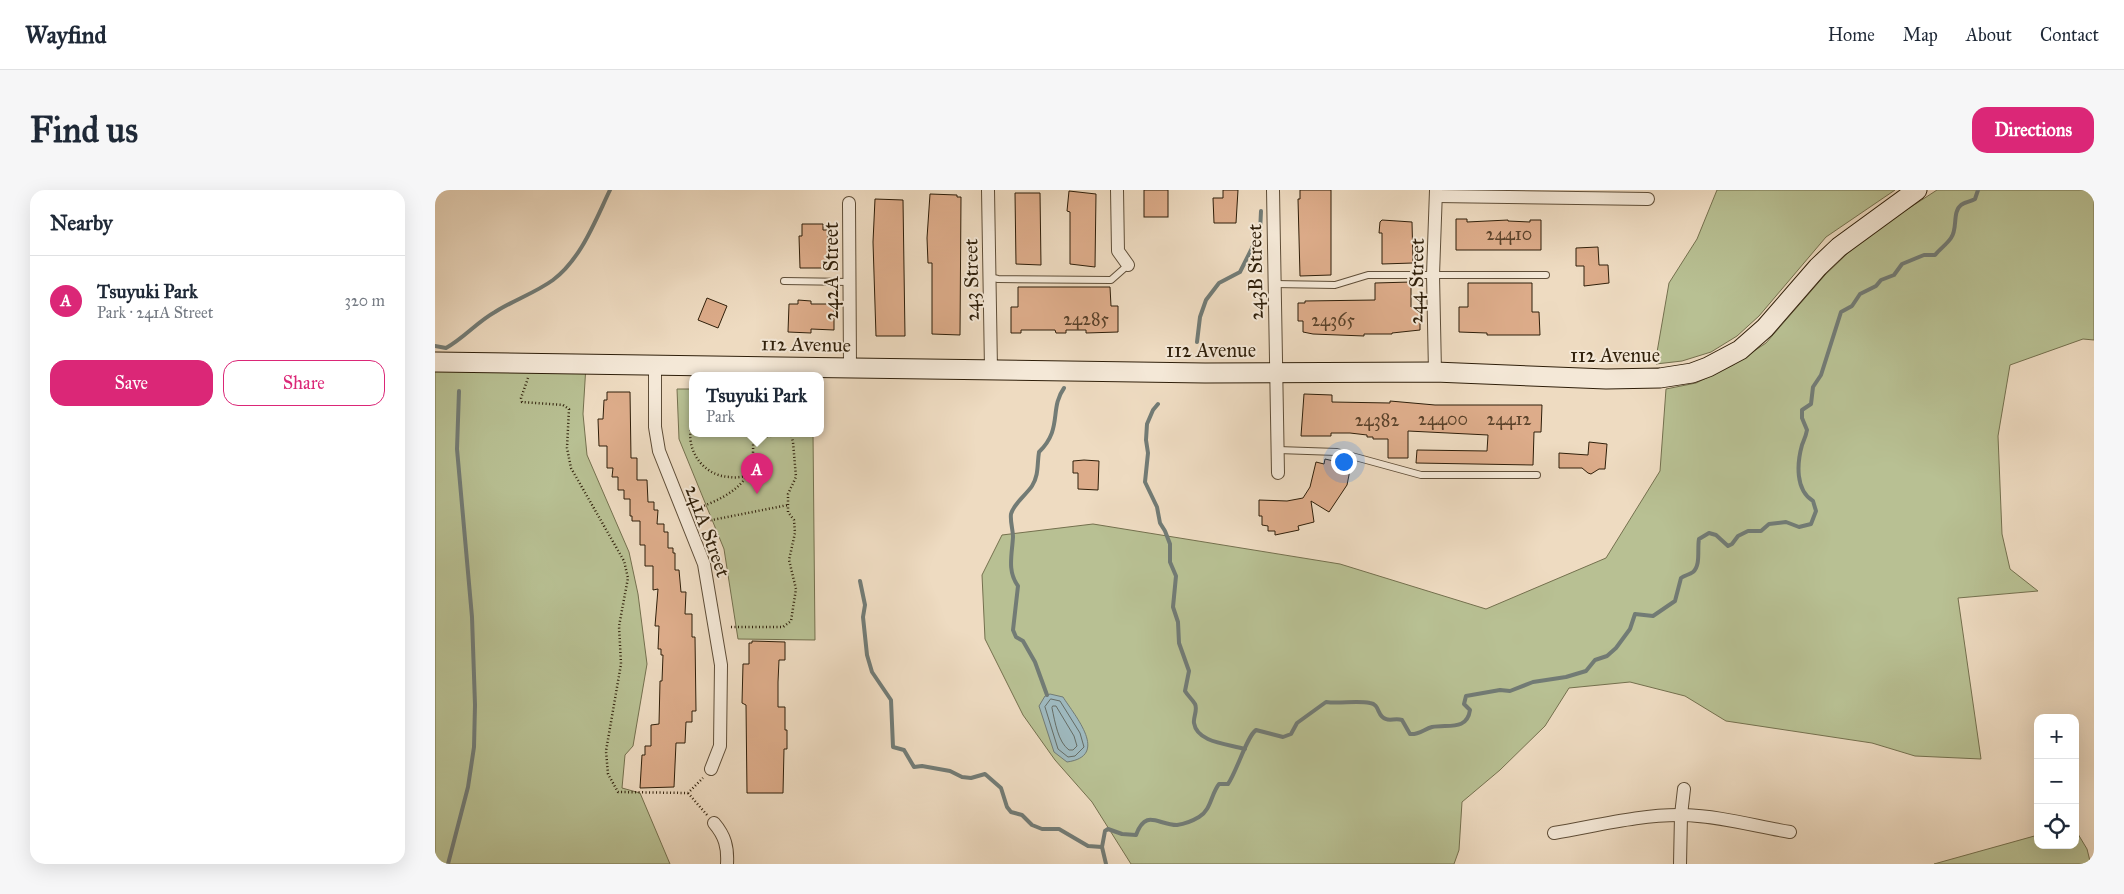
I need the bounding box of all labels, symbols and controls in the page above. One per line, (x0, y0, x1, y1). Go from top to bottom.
text: Wayfind (25, 20, 107, 50)
text: Home (1828, 24, 1875, 46)
text: Map (1903, 24, 1938, 46)
text: About (1966, 24, 2012, 46)
text: Contact (2040, 24, 2099, 46)
button: Directions (1972, 107, 2094, 153)
text: Find us (30, 109, 138, 152)
text: Nearby (50, 210, 113, 236)
street label: 242A Street (819, 222, 843, 320)
house number: 24410 (1486, 223, 1532, 245)
street label: 243B Street (1242, 224, 1268, 320)
street label: 243 Street (958, 238, 984, 322)
street label: 244 Street (1403, 238, 1429, 324)
text: Tsuyuki Park (97, 280, 198, 303)
text: A (61, 291, 71, 310)
text: 320 m (345, 291, 385, 310)
text: Park · 241A Street (97, 303, 213, 322)
house number: 24285 (1063, 308, 1109, 330)
house number: 24365 (1311, 309, 1355, 331)
street label: 112 Avenue (761, 331, 851, 357)
street label: 112 Avenue (1166, 338, 1256, 362)
street label: 112 Avenue (1570, 343, 1660, 367)
button: Save (50, 360, 213, 406)
button: Share (223, 360, 385, 406)
popup (689, 372, 824, 437)
text: Tsuyuki Park (706, 384, 807, 407)
text: Park (706, 407, 735, 426)
house number: 24400 (1418, 408, 1468, 430)
house number: 24412 (1487, 408, 1532, 430)
house number: 24382 (1355, 409, 1399, 431)
your location (1331, 449, 1357, 475)
pin: A (741, 453, 773, 494)
street label: 241A Street (680, 482, 736, 580)
map controls (2034, 714, 2079, 849)
button: + (2034, 714, 2079, 759)
button: − (2034, 759, 2079, 804)
button: locate (2034, 804, 2079, 849)

